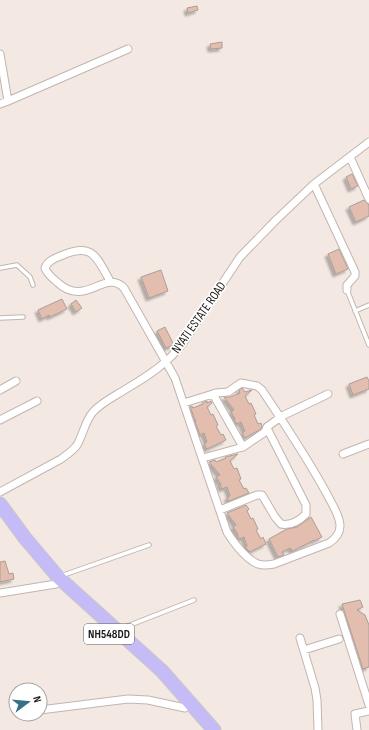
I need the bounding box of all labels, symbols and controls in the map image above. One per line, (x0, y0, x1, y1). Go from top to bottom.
street label: NYATI ESTATE ROAD (168, 279, 229, 357)
road number: NH548DD (84, 624, 134, 644)
north arrow (8, 682, 48, 722)
text: N (30, 695, 44, 704)

